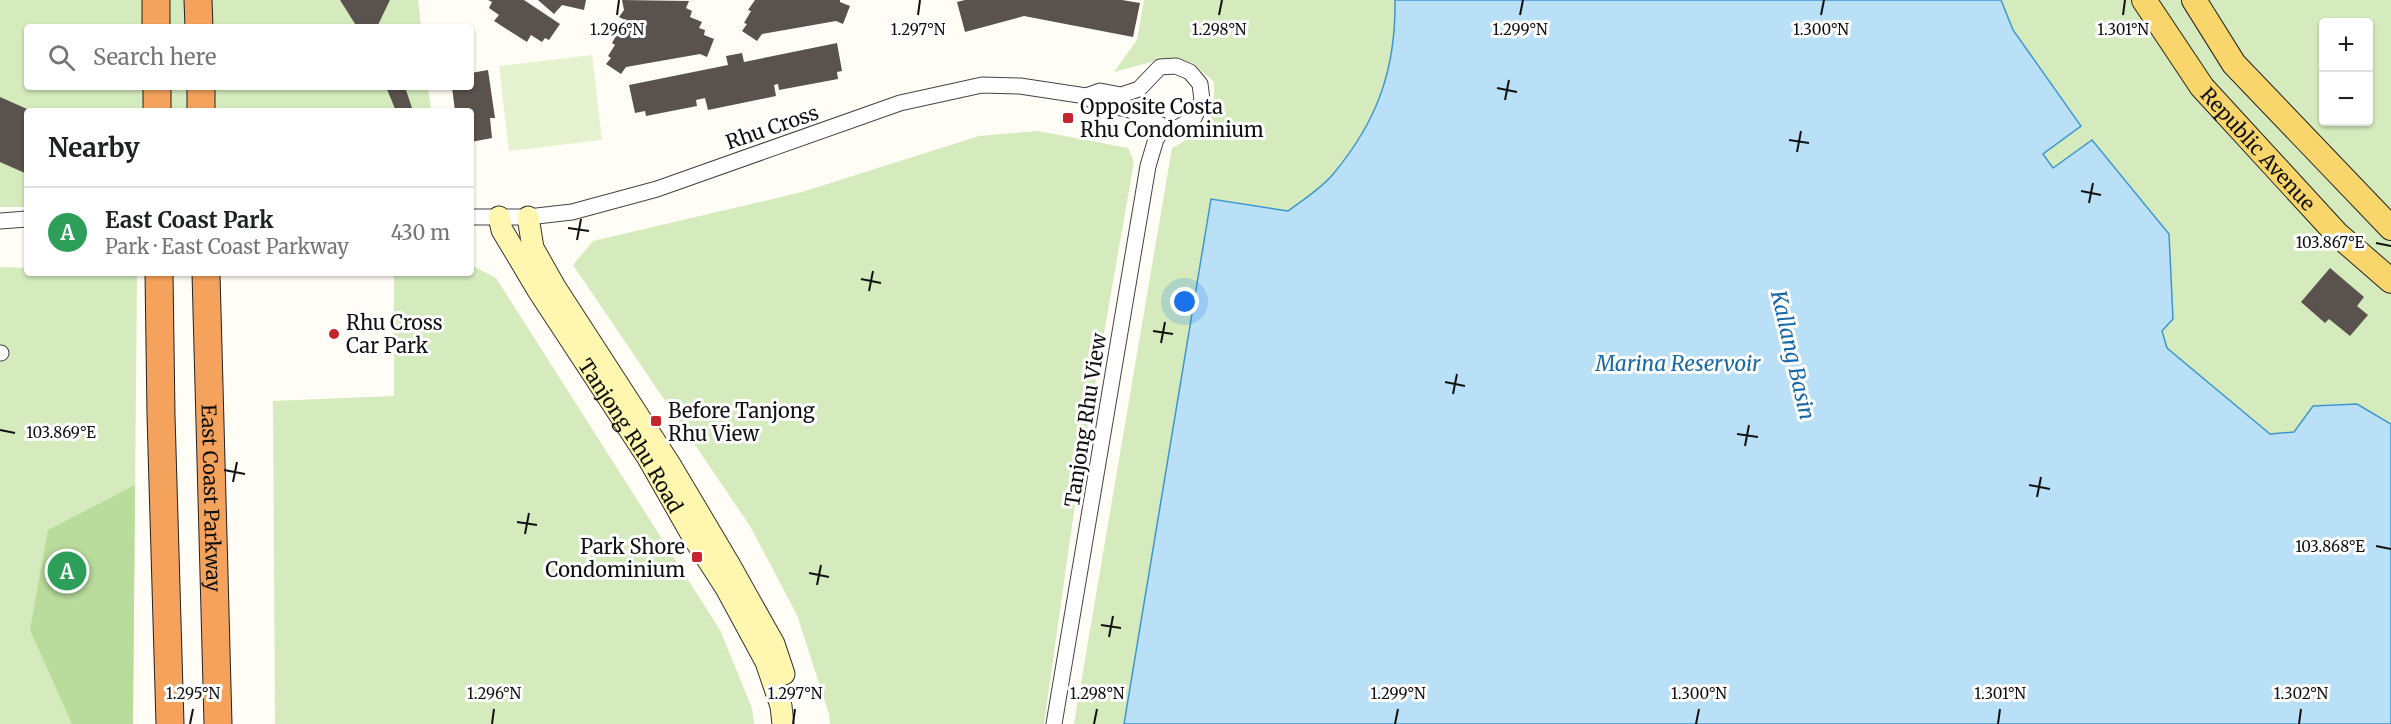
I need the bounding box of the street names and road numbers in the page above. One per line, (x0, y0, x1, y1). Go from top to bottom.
street label: Republic Avenue (2196, 82, 2321, 215)
street label: Rhu Cross (722, 99, 822, 155)
street label: Tanjong Rhu View (1059, 330, 1111, 509)
street label: Tanjong Rhu Road (573, 353, 689, 517)
street label: East Coast Parkway (197, 404, 227, 593)

